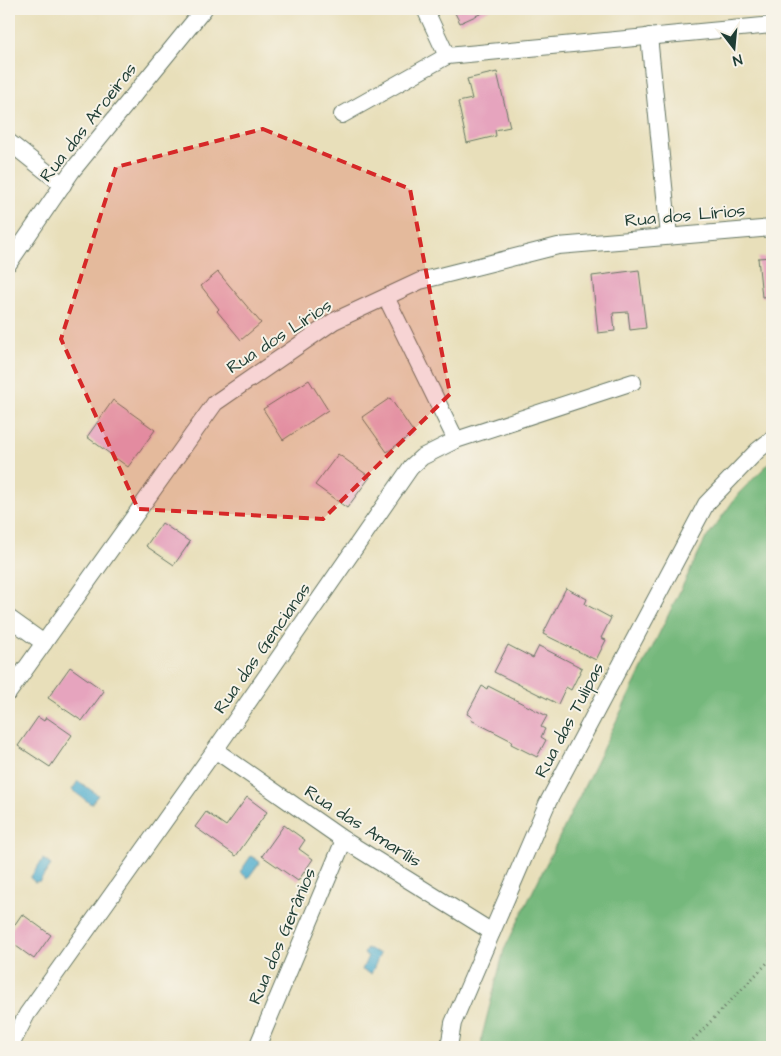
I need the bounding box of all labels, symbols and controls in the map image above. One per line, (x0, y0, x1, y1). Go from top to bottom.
north arrow (708, 22, 758, 72)
text: N (730, 49, 744, 70)
street label: Rua das Aroeiras (34, 57, 143, 187)
street label: Rua dos Lírios (624, 198, 746, 233)
street label: Rua dos Lírios (222, 293, 337, 380)
street label: Rua das Gencianas (208, 578, 317, 719)
street label: Rua das Tulipas (529, 658, 610, 782)
street label: Rua das Amarílis (299, 779, 426, 874)
street label: Rua dos Gerânios (242, 864, 323, 1008)

